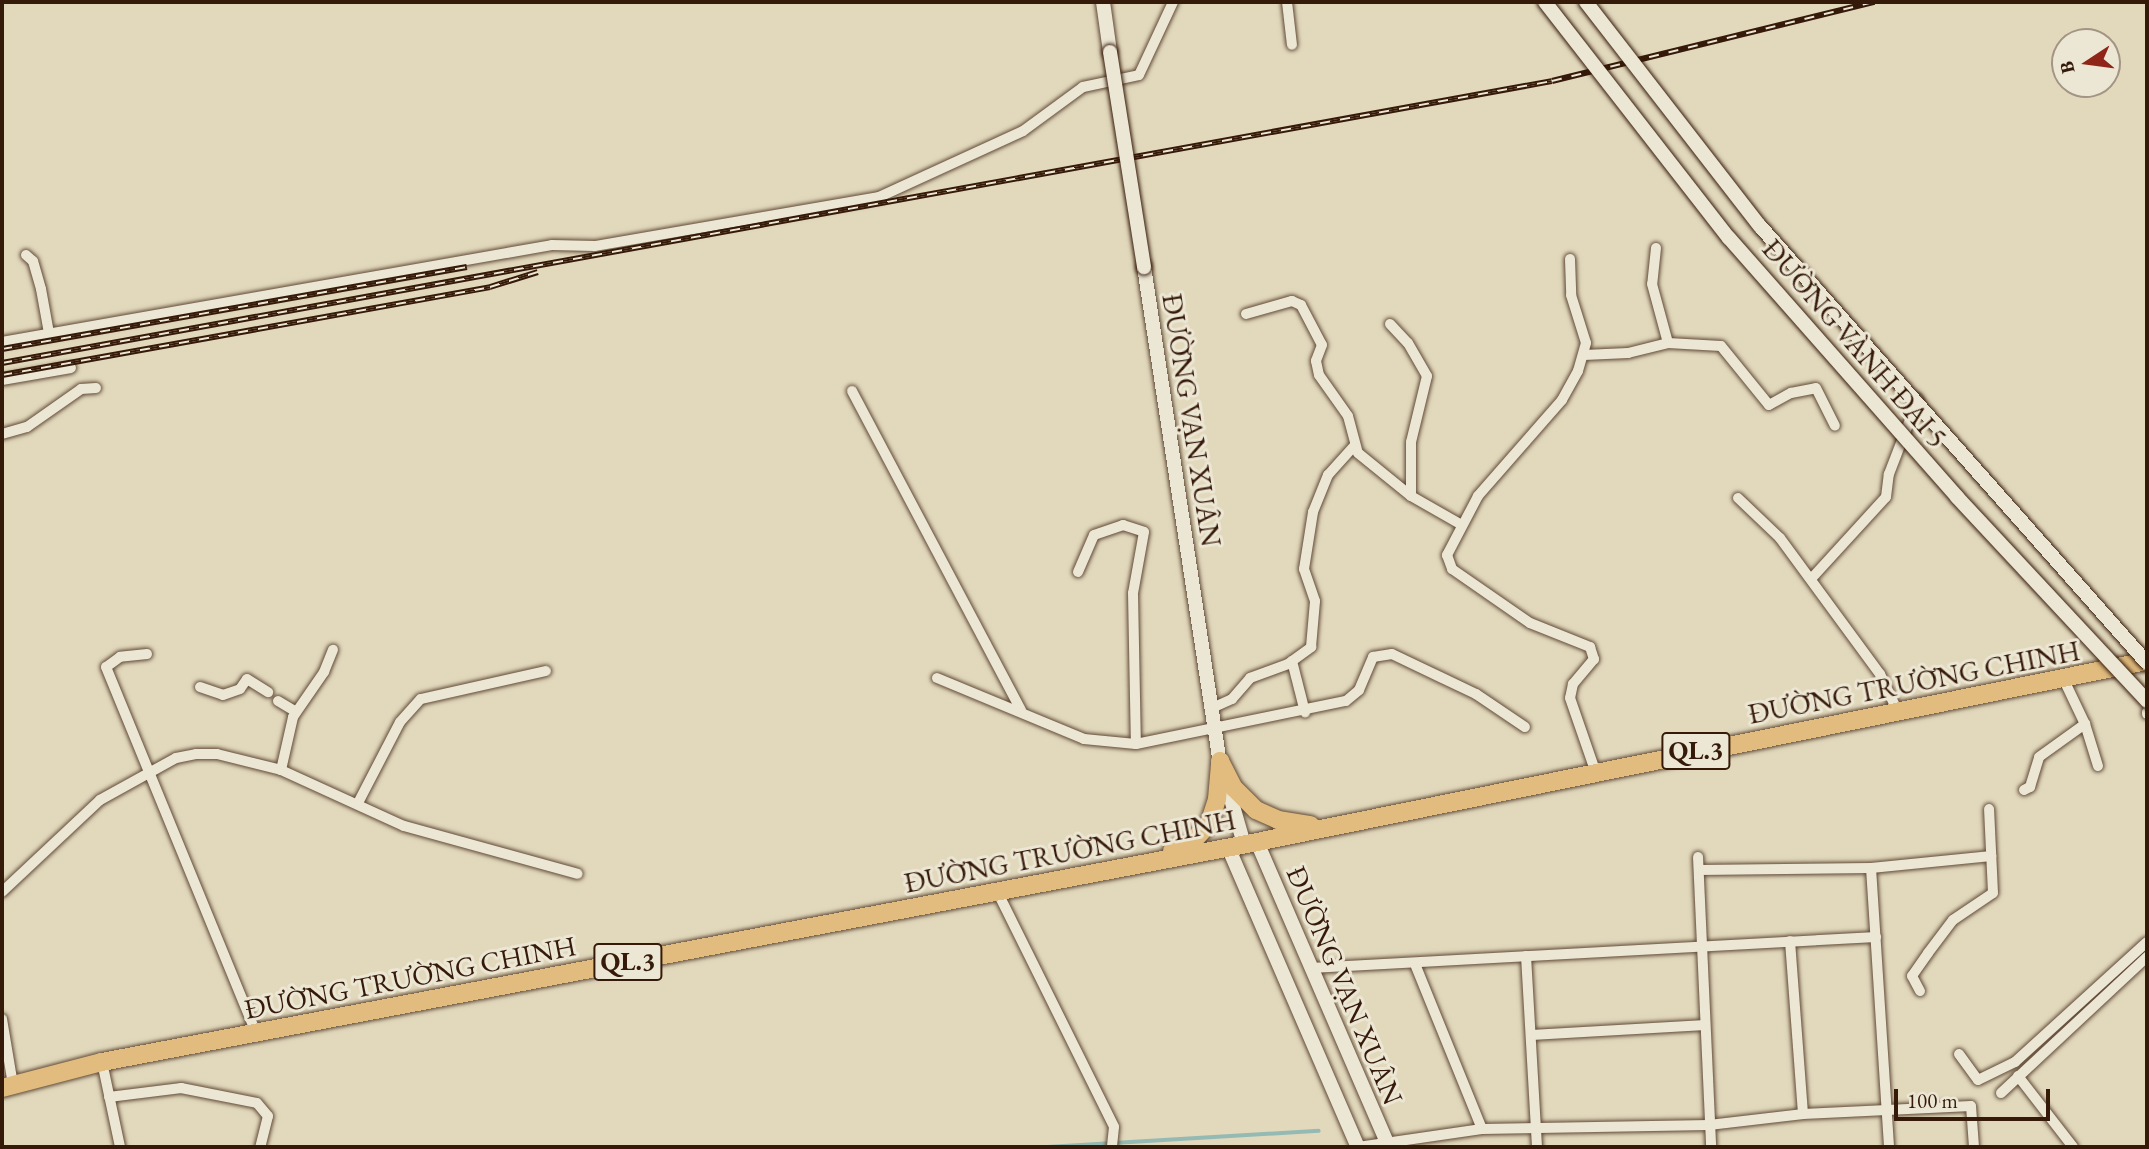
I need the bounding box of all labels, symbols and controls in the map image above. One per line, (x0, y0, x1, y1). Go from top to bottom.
north arrow (2051, 28, 2121, 98)
text: B (2053, 59, 2081, 76)
street label: ĐƯỜNG VÀNH ĐAI 5 (1756, 232, 1954, 454)
street label: ĐƯỜNG VẠN XUÂN (1155, 291, 1229, 549)
street label: ĐƯỜNG TRƯỜNG CHINH (1745, 633, 2083, 731)
road number: QL.3 (1661, 729, 1731, 774)
street label: ĐƯỜNG TRƯỜNG CHINH (901, 802, 1239, 900)
street label: ĐƯỜNG VẠN XUÂN (1280, 861, 1410, 1109)
street label: ĐƯỜNG TRƯỜNG CHINH (241, 928, 579, 1026)
road number: QL.3 (593, 939, 663, 984)
scale bar (1897, 1076, 2053, 1120)
text: 100 m (1907, 1087, 1958, 1114)

